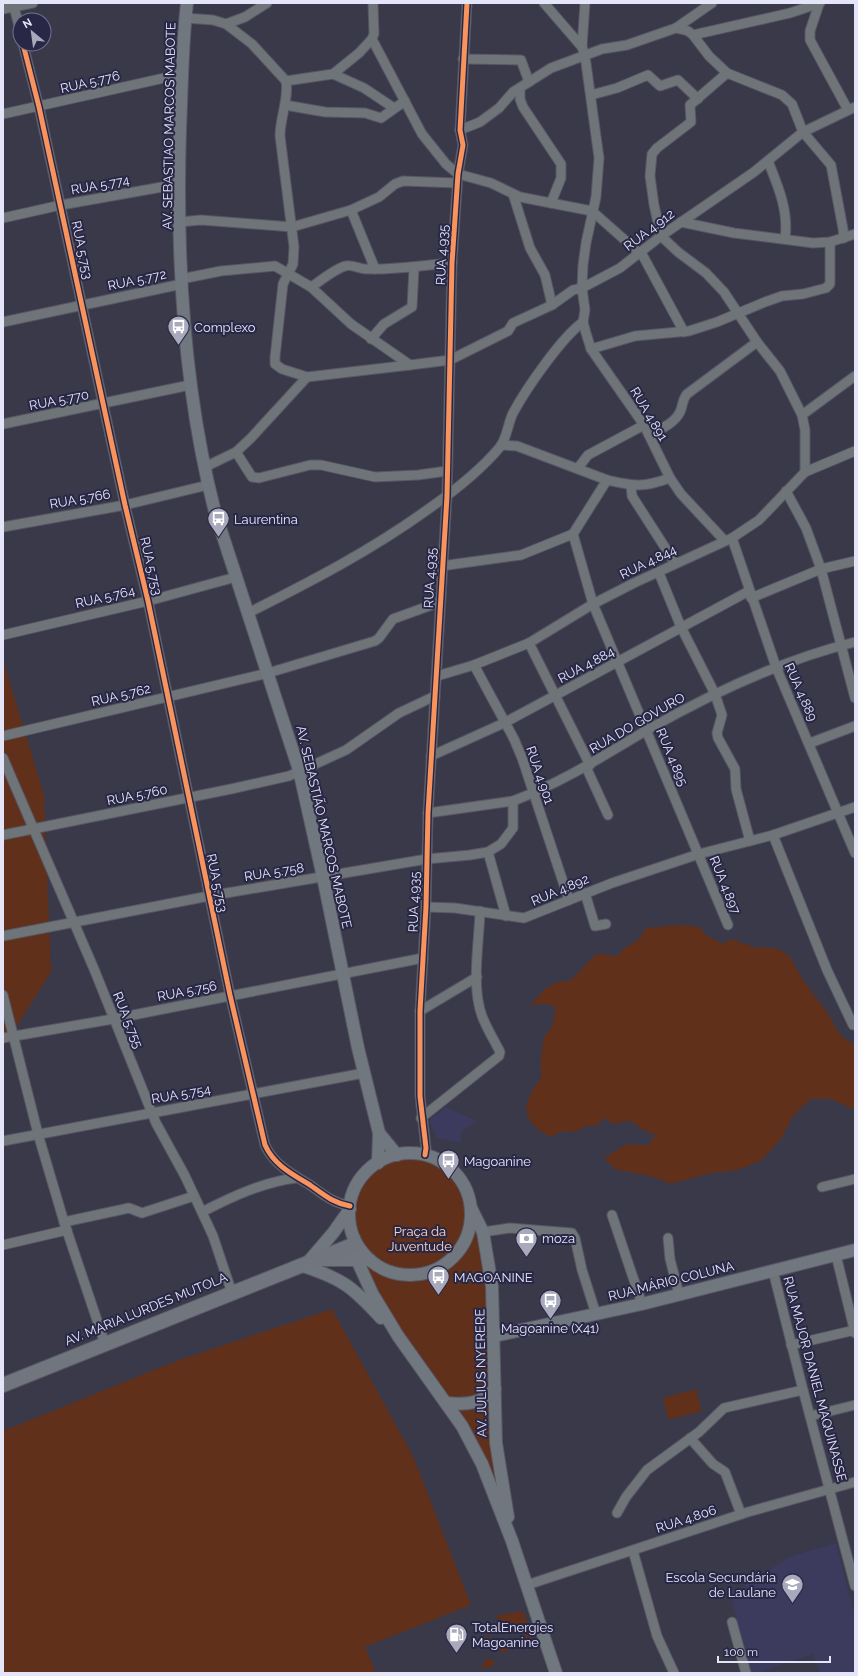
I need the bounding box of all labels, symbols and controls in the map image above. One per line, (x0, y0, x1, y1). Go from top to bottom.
north arrow (12, 12, 52, 52)
text: N (21, 16, 34, 31)
street label: AV. SEBASTIAO MARCOS MABOTE (160, 22, 178, 230)
street label: RUA 5.776 (59, 68, 121, 96)
street label: RUA 5.774 (70, 172, 130, 198)
street label: RUA 4.912 (621, 206, 677, 254)
street label: RUA 5.753 (68, 219, 96, 281)
street label: RUA 4.935 (433, 224, 451, 286)
street label: RUA 5.772 (106, 266, 168, 294)
bus stop icon: Complexo (165, 314, 191, 347)
place label: Complexo (194, 320, 256, 335)
street label: RUA 4.891 (627, 384, 671, 444)
street label: RUA 5.770 (28, 387, 90, 413)
street label: RUA 5.766 (48, 486, 112, 512)
bus stop icon: Laurentina (206, 506, 232, 539)
place label: Laurentina (234, 512, 298, 527)
street label: RUA 5.753 (137, 535, 165, 597)
street label: RUA 4.844 (617, 542, 679, 582)
street label: RUA 4.935 (421, 547, 439, 609)
street label: RUA 5.764 (74, 583, 136, 611)
street label: RUA 4.884 (555, 644, 617, 686)
street label: RUA 4.889 (781, 661, 821, 724)
street label: RUA 5.762 (90, 681, 152, 709)
street label: RUA DO GOVURO (587, 689, 688, 756)
street label: AV. SEBASTIÃO MARCOS MABOTE (293, 724, 355, 930)
street label: RUA 4.895 (653, 726, 691, 788)
street label: RUA 4.901 (523, 744, 557, 806)
street label: RUA 5.760 (105, 782, 169, 808)
street label: RUA 5.753 (203, 852, 231, 914)
street label: RUA 4.897 (707, 854, 743, 916)
street label: RUA 5.758 (243, 860, 305, 884)
street label: RUA 4.935 (405, 871, 423, 933)
street label: RUA 4.892 (529, 871, 591, 909)
street label: RUA 5.756 (156, 978, 218, 1004)
street label: RUA 5.755 (110, 989, 146, 1051)
street label: RUA 5.754 (150, 1081, 212, 1107)
bus stop icon: Magoanine (435, 1148, 461, 1181)
place label: Magoanine (464, 1154, 531, 1169)
park label: Praça da Juventude (388, 1224, 452, 1254)
bank icon: moza (513, 1225, 539, 1258)
place label: moza (542, 1231, 575, 1246)
street label: RUA MÁRIO COLUNA (607, 1258, 736, 1304)
bus stop icon: MAGOANINE (425, 1264, 451, 1297)
street label: AV. MARIA LURDES MUTOLA (62, 1269, 230, 1349)
place label: MAGOANINE (454, 1270, 533, 1285)
street label: RUA MAJOR DANIEL MAQUINASSE (780, 1275, 850, 1483)
bus stop icon: Magoanine (X41) (537, 1287, 563, 1320)
street label: AV. JULIUS NYERERE (472, 1309, 490, 1437)
place label: Magoanine (X41) (501, 1321, 599, 1336)
street label: RUA 4.806 (654, 1502, 718, 1536)
place label: Escola Secundária de Laulane (665, 1570, 776, 1600)
school or university icon: Escola Secundária de Laulane (779, 1571, 805, 1604)
place label: TotalEnergies Magoanine (472, 1620, 553, 1650)
fuel station icon: TotalEnergies Magoanine (443, 1621, 469, 1654)
scale bar (718, 1638, 830, 1664)
text: 100 m (724, 1645, 758, 1659)

